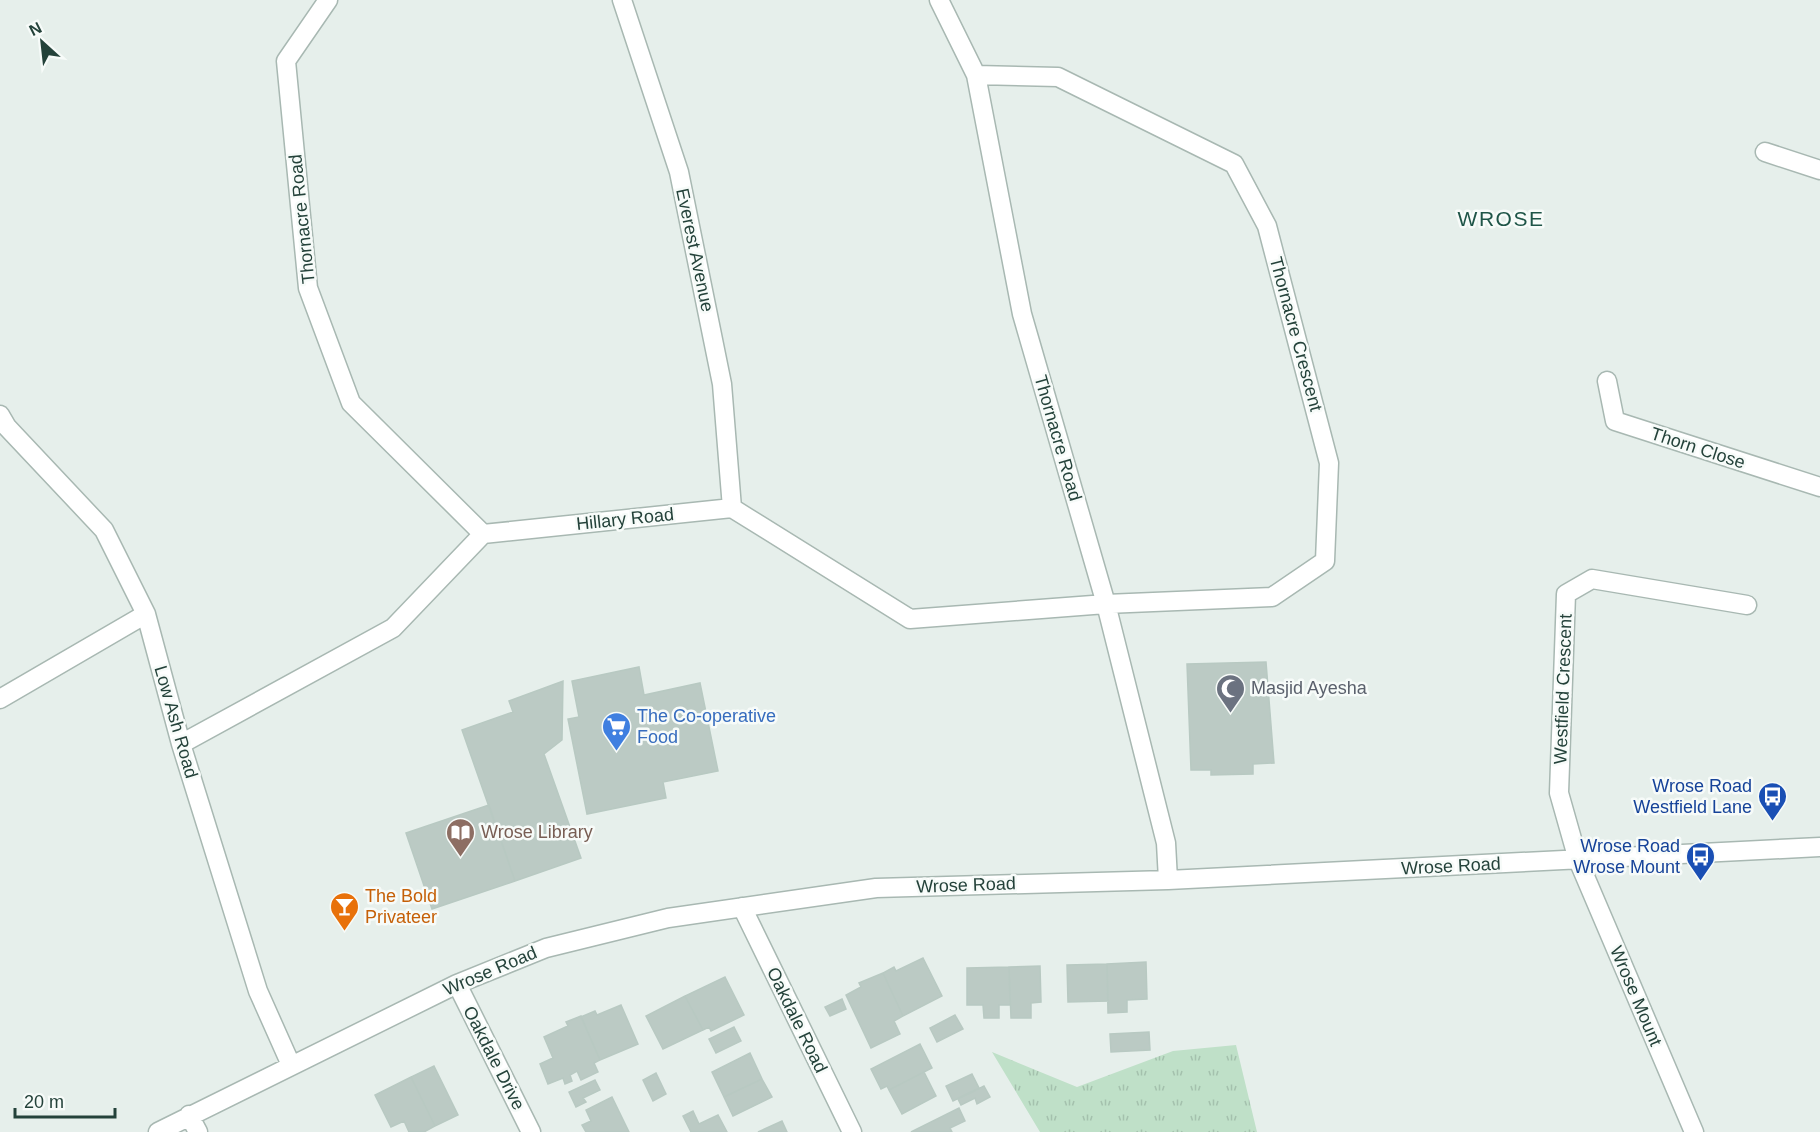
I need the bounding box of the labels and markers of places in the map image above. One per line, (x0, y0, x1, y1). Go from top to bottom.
mosque icon: Masjid Ayesha (1214, 672, 1246, 714)
place label: Masjid Ayesha (1251, 678, 1368, 698)
place label: The Co-operative Food (637, 706, 776, 747)
supermarket icon: The Co-operative Food (600, 710, 632, 752)
place label: Wrose Road Westfield Lane (1633, 776, 1752, 817)
bus stop icon: Wrose Road Westfield Lane (1757, 780, 1789, 822)
library icon: Wrose Library (444, 816, 476, 858)
place label: Wrose Library (481, 822, 593, 842)
place label: Wrose Road Wrose Mount (1573, 836, 1680, 877)
bus stop icon: Wrose Road Wrose Mount (1685, 840, 1717, 882)
place label: The Bold Privateer (365, 886, 437, 927)
bar icon: The Bold Privateer (328, 890, 360, 932)

